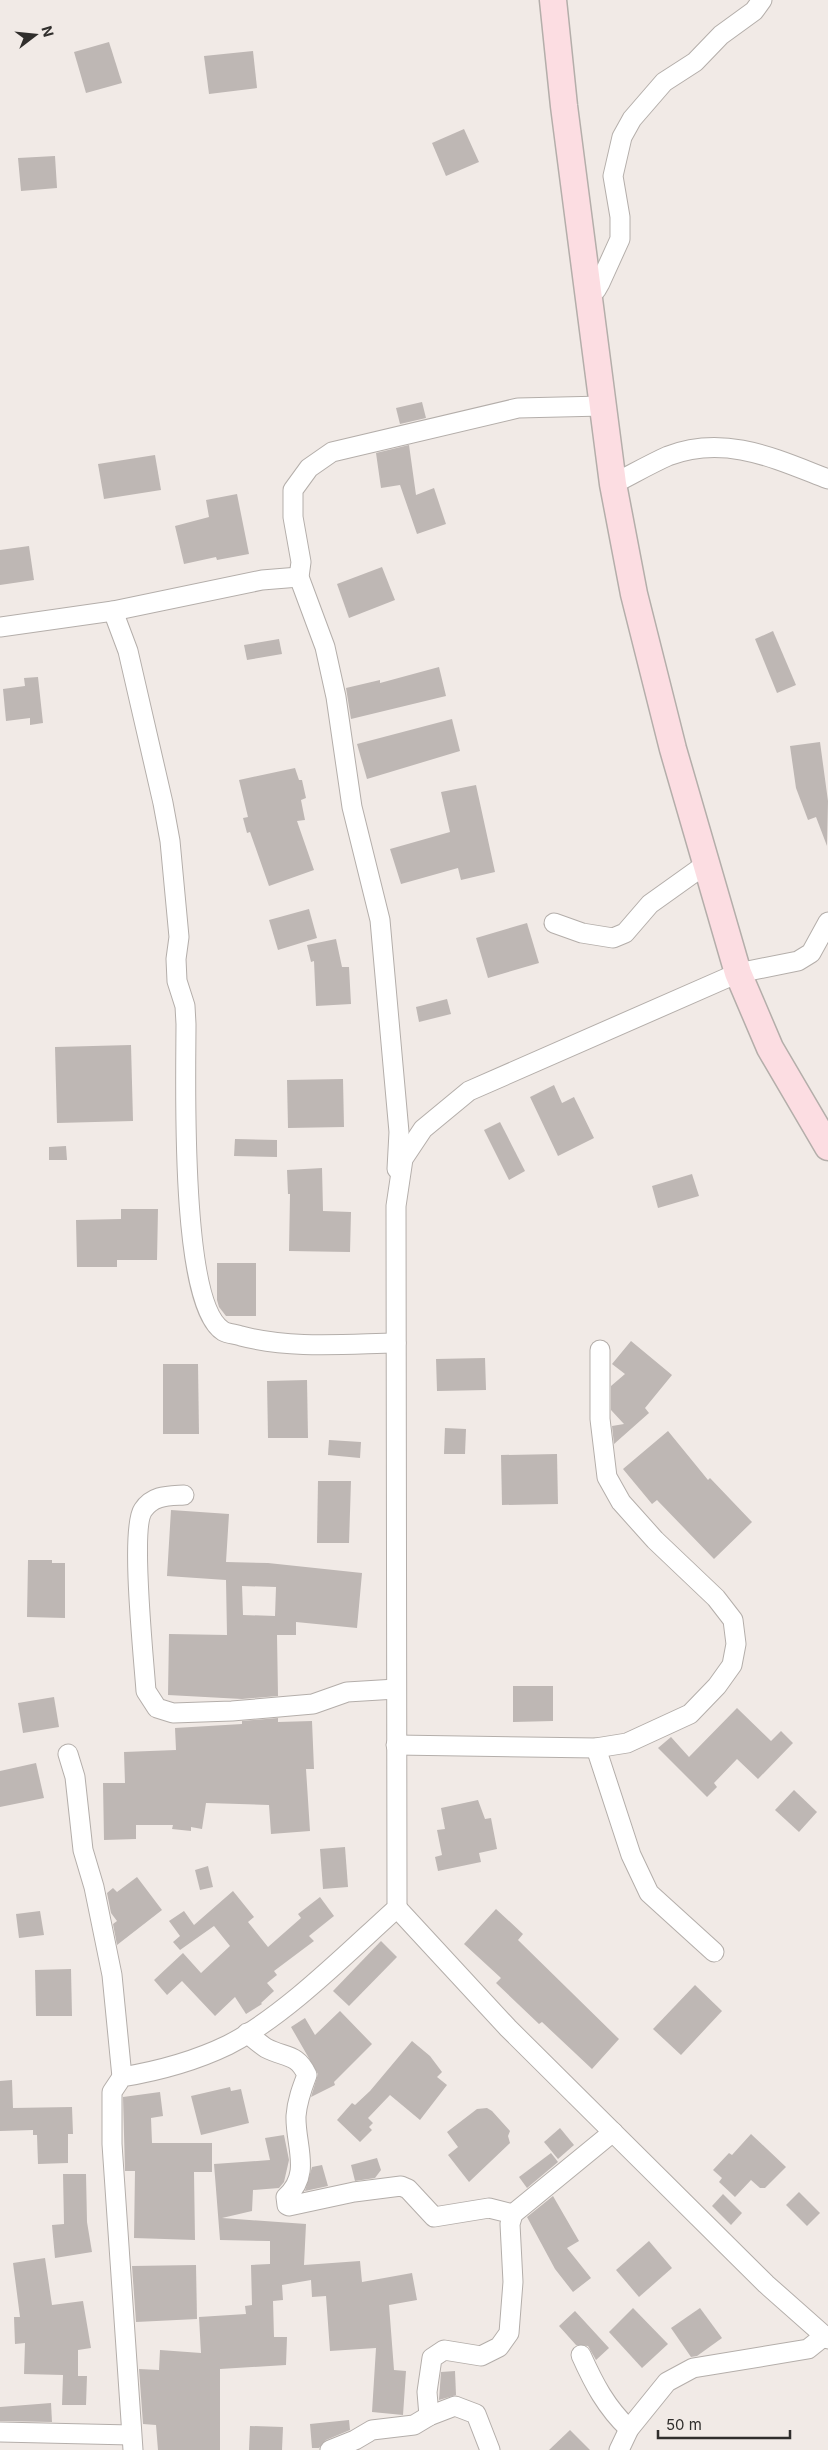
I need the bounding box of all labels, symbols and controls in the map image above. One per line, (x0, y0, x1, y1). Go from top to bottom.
north arrow (10, 10, 60, 60)
text: N (38, 24, 58, 39)
scale bar (658, 2408, 790, 2440)
text: 50 m (666, 2415, 702, 2434)

